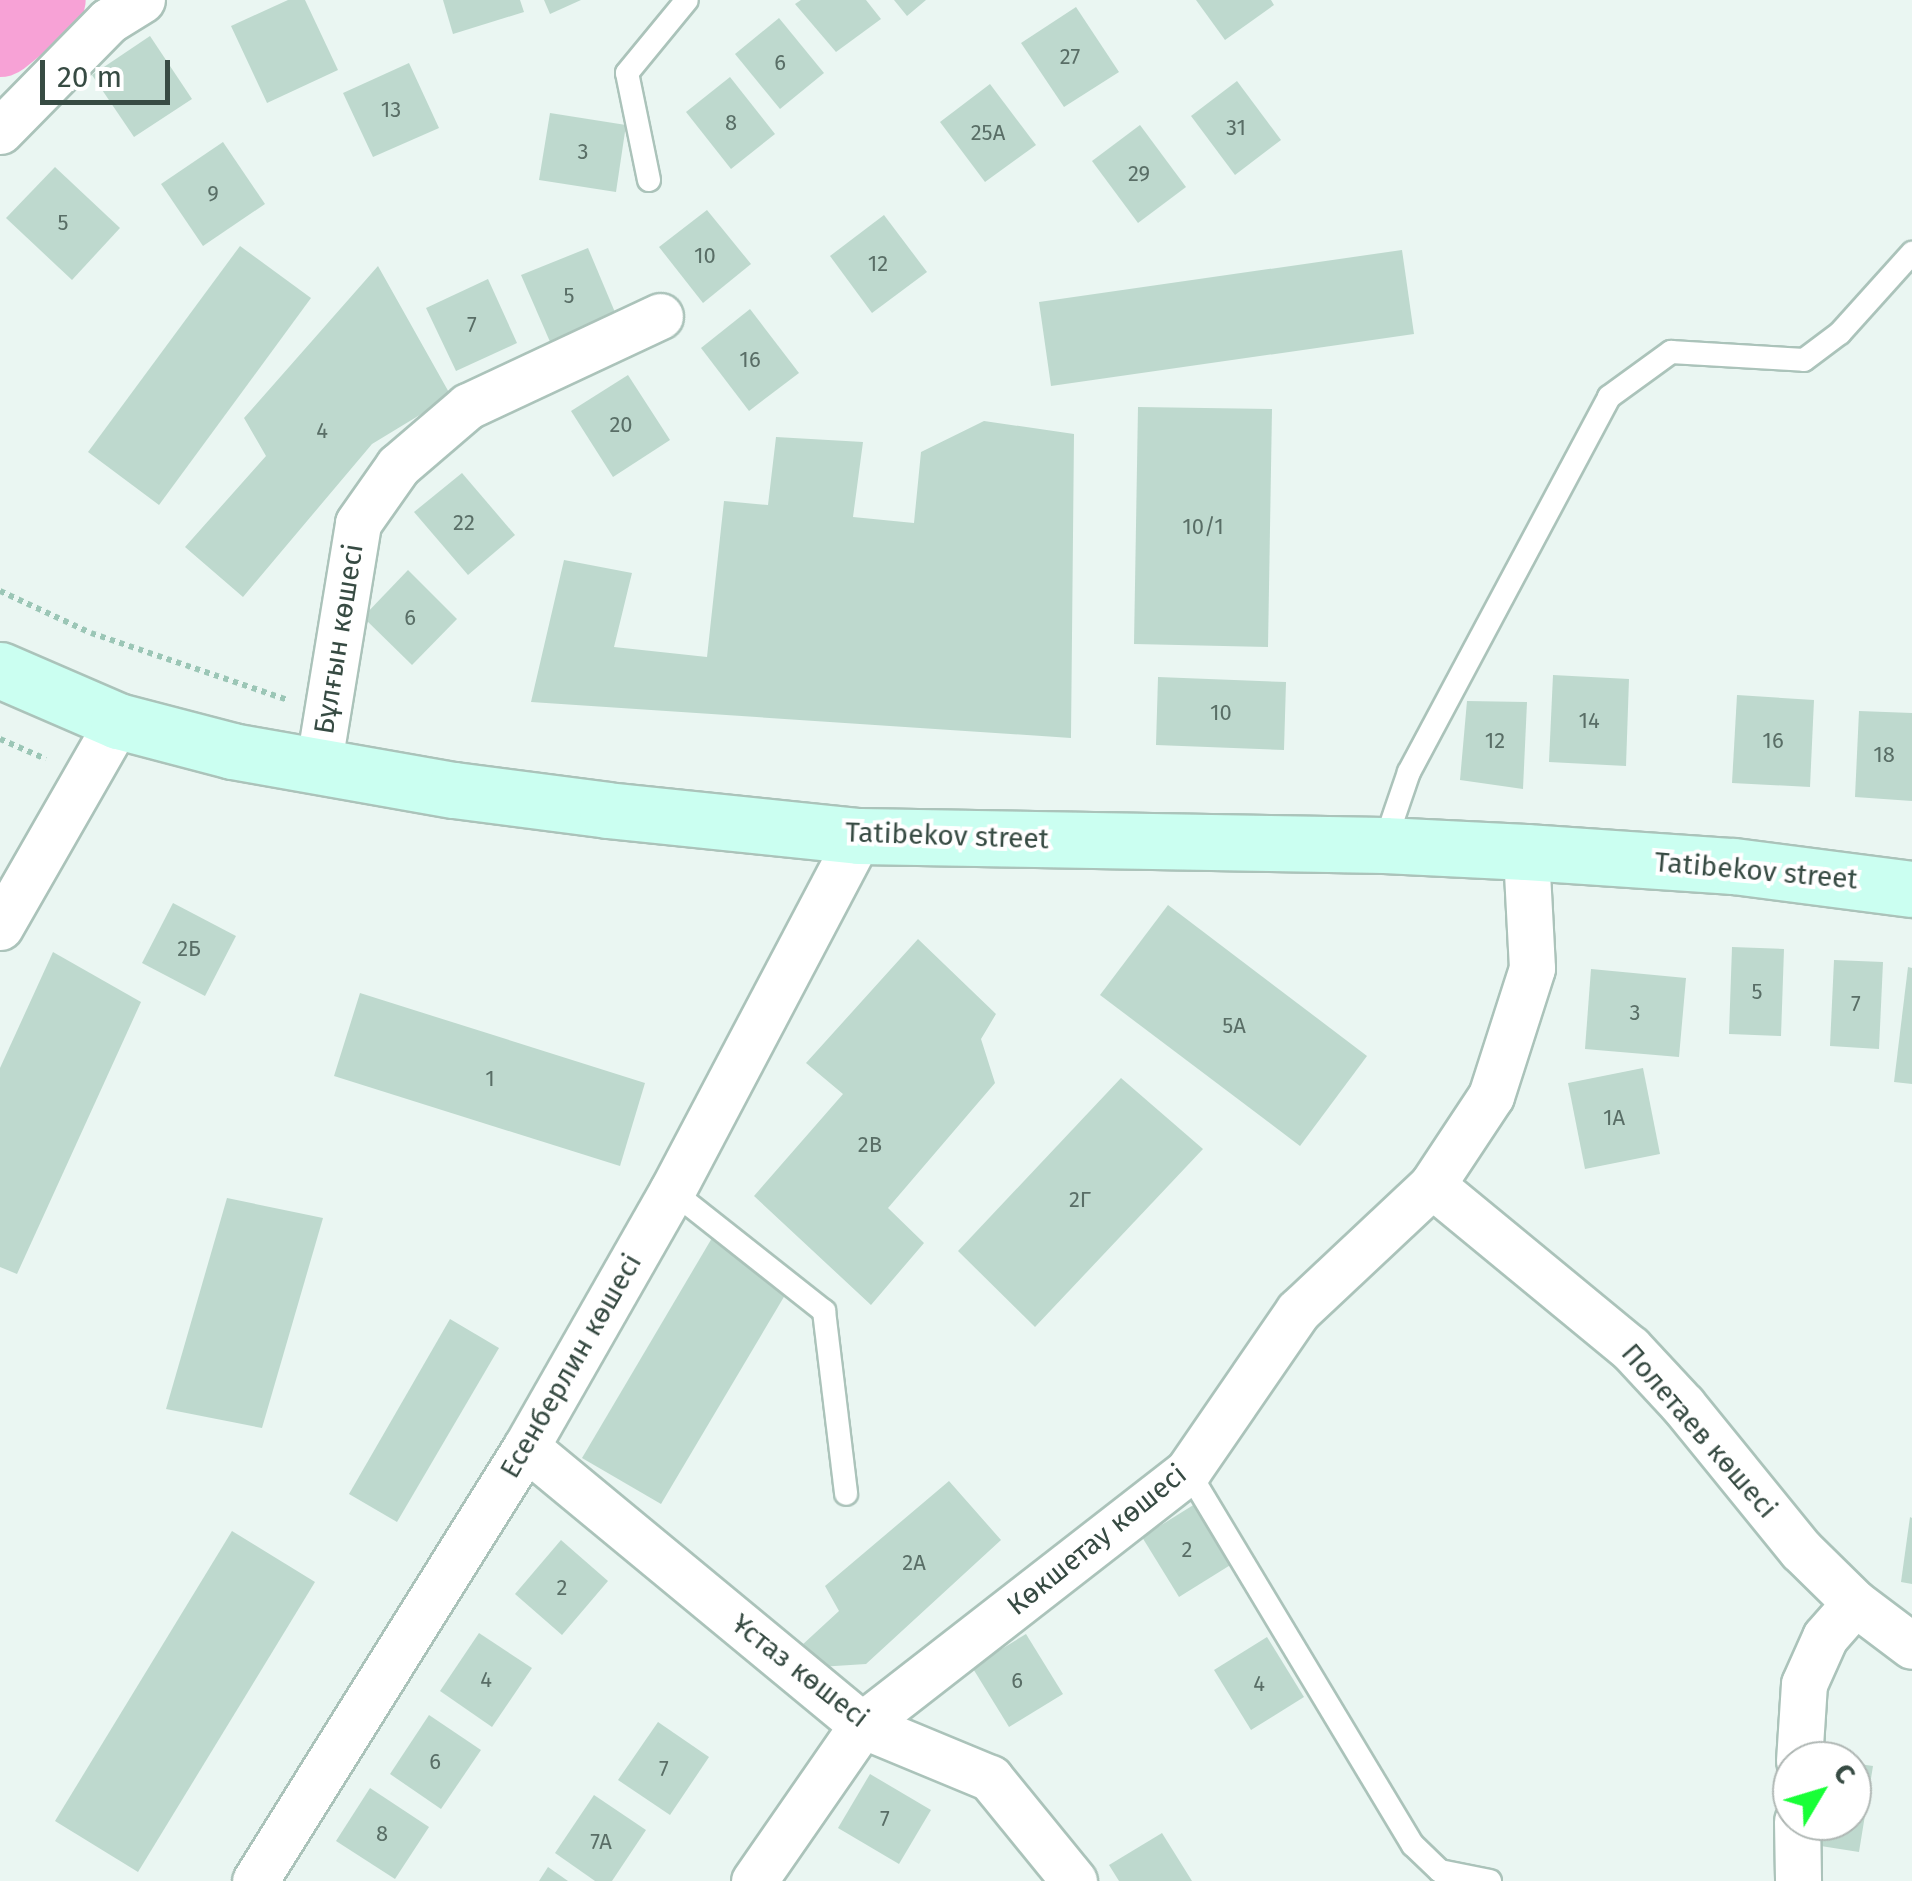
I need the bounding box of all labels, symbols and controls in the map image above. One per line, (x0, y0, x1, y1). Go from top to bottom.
scale bar (45, 40, 175, 102)
house number: 27 (1060, 44, 1080, 70)
house number: 6 (774, 50, 786, 76)
text: 20 m (57, 59, 122, 95)
house number: 13 (381, 97, 401, 123)
house number: 8 (725, 110, 737, 136)
house number: 31 (1226, 115, 1246, 141)
house number: 25А (971, 120, 1005, 146)
house number: 3 (578, 139, 588, 165)
house number: 29 (1128, 161, 1150, 187)
house number: 9 (207, 181, 219, 207)
house number: 5 (57, 210, 69, 236)
house number: 10 (694, 243, 716, 269)
house number: 12 (868, 251, 888, 277)
house number: 5 (563, 283, 575, 309)
house number: 7 (467, 312, 477, 338)
house number: 16 (739, 347, 761, 373)
house number: 20 (609, 412, 633, 438)
house number: 4 (316, 418, 328, 444)
house number: 22 (453, 510, 475, 536)
house number: 10/1 (1182, 514, 1224, 540)
street label: Бұлғын көшесі (307, 542, 371, 736)
house number: 6 (404, 605, 416, 631)
house number: 10 (1210, 700, 1232, 726)
house number: 14 (1578, 708, 1600, 734)
house number: 12 (1485, 728, 1505, 754)
house number: 16 (1762, 728, 1784, 754)
house number: 18 (1873, 742, 1895, 768)
street label: Tatibekov street (845, 816, 1049, 856)
street label: Tatibekov street (1653, 845, 1859, 897)
house number: 2Б (177, 936, 201, 962)
house number: 5 (1751, 979, 1763, 1005)
house number: 7 (1851, 991, 1861, 1017)
house number: 3 (1630, 1000, 1640, 1026)
house number: 5А (1222, 1013, 1246, 1039)
house number: 1 (485, 1066, 495, 1092)
house number: 1А (1603, 1105, 1625, 1131)
house number: 2В (858, 1132, 882, 1158)
house number: 2Г (1069, 1187, 1091, 1213)
street label: Есенберлин көшесі (493, 1248, 649, 1484)
street label: Полетаев көшесі (1614, 1337, 1784, 1525)
street label: Көкшетау көшесі (1001, 1457, 1193, 1623)
house number: 2 (1182, 1537, 1192, 1563)
house number: 2А (902, 1550, 926, 1576)
house number: 2 (557, 1575, 567, 1601)
street label: Ұстаз көшесі (725, 1607, 875, 1735)
house number: 4 (480, 1667, 492, 1693)
house number: 6 (1011, 1668, 1023, 1694)
house number: 4 (1253, 1671, 1265, 1697)
north arrow (1772, 1741, 1872, 1841)
house number: 6 (429, 1749, 441, 1775)
house number: 7 (659, 1756, 669, 1782)
text: С (1826, 1757, 1862, 1790)
house number: 7 (880, 1806, 890, 1832)
house number: 8 (376, 1821, 388, 1847)
house number: 7А (590, 1829, 612, 1855)

